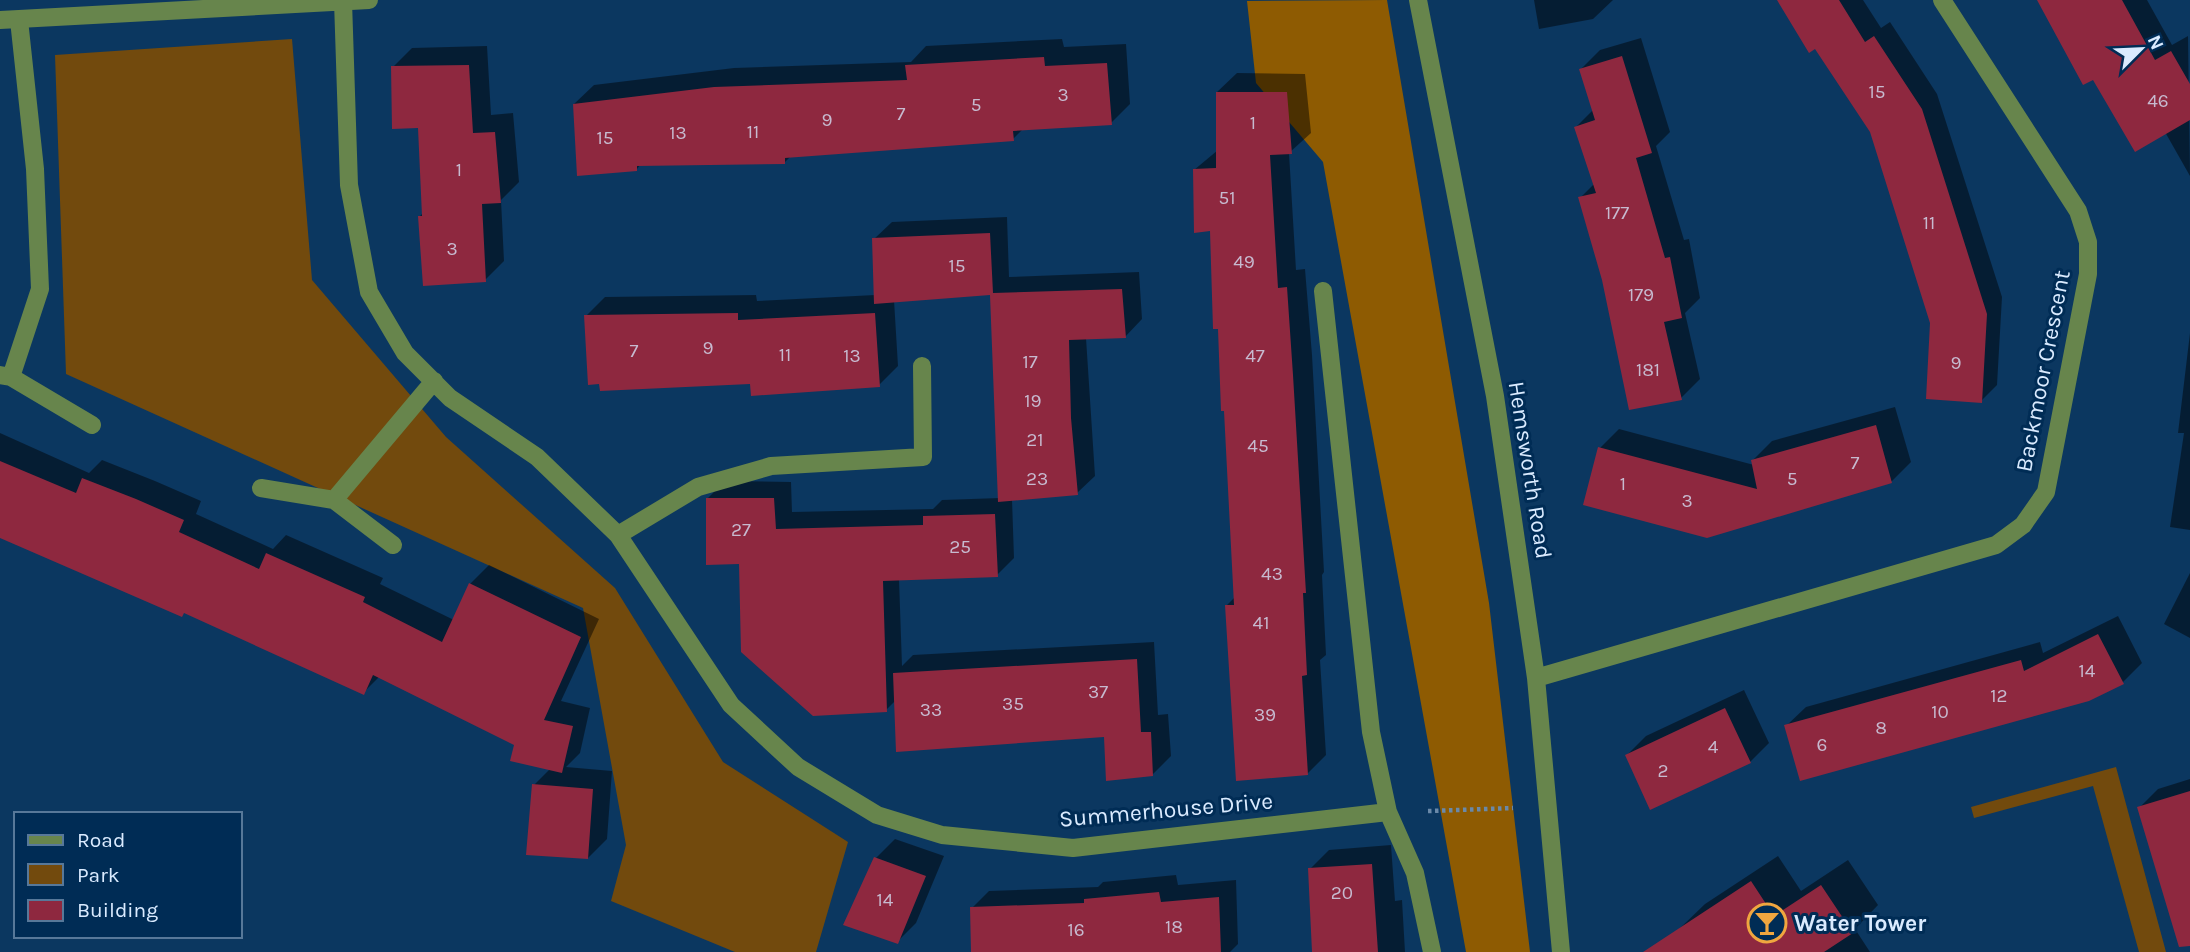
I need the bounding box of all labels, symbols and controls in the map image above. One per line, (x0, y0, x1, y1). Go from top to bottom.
north arrow (2106, 14, 2176, 84)
text: N (2143, 32, 2168, 53)
house number: 15 (1868, 81, 1886, 103)
house number: 3 (1057, 84, 1069, 106)
house number: 46 (2147, 90, 2169, 112)
house number: 5 (971, 94, 981, 116)
house number: 7 (897, 103, 906, 125)
house number: 9 (821, 109, 833, 131)
house number: 1 (1250, 112, 1256, 134)
house number: 11 (747, 121, 759, 143)
house number: 13 (669, 122, 687, 144)
house number: 15 (596, 127, 614, 149)
house number: 1 (456, 159, 462, 181)
house number: 51 (1218, 187, 1236, 209)
house number: 177 (1605, 202, 1629, 224)
house number: 11 (1923, 212, 1935, 234)
house number: 3 (446, 238, 458, 260)
house number: 49 (1233, 251, 1255, 273)
house number: 15 (948, 255, 966, 277)
street label: Backmoor Crescent (2010, 268, 2076, 474)
house number: 179 (1628, 284, 1654, 306)
house number: 9 (702, 337, 714, 359)
house number: 7 (630, 340, 639, 362)
house number: 11 (779, 344, 791, 366)
house number: 13 (843, 345, 861, 367)
house number: 47 (1245, 345, 1265, 367)
house number: 17 (1022, 351, 1038, 373)
house number: 9 (1950, 352, 1962, 374)
house number: 181 (1636, 359, 1660, 381)
street label: Hemsworth Road (1503, 379, 1557, 561)
house number: 19 (1024, 390, 1042, 412)
house number: 21 (1026, 429, 1044, 451)
house number: 45 (1247, 435, 1269, 457)
house number: 7 (1851, 452, 1860, 474)
house number: 23 (1026, 468, 1048, 490)
house number: 5 (1787, 468, 1797, 490)
house number: 1 (1620, 473, 1626, 495)
house number: 3 (1681, 490, 1693, 512)
house number: 27 (731, 519, 751, 541)
house number: 25 (949, 536, 971, 558)
house number: 43 (1261, 563, 1283, 585)
house number: 41 (1253, 612, 1269, 634)
house number: 14 (2079, 660, 2096, 682)
house number: 37 (1088, 681, 1108, 703)
house number: 12 (1990, 685, 2008, 707)
house number: 35 (1002, 693, 1024, 715)
house number: 33 (920, 699, 942, 721)
house number: 10 (1931, 701, 1949, 723)
house number: 39 (1254, 704, 1276, 726)
house number: 8 (1875, 717, 1887, 739)
house number: 6 (1817, 734, 1827, 756)
house number: 4 (1708, 736, 1719, 758)
house number: 2 (1657, 760, 1669, 782)
street label: Summerhouse Drive (1058, 787, 1274, 833)
legend (14, 812, 242, 938)
text: Road (77, 828, 125, 852)
text: Park (77, 863, 120, 887)
house number: 20 (1331, 882, 1353, 904)
house number: 14 (877, 889, 894, 911)
text: Building (77, 898, 158, 922)
bar icon: Water Tower (1746, 902, 1788, 944)
place label: Water Tower (1794, 910, 1926, 937)
house number: 18 (1165, 916, 1183, 938)
house number: 16 (1067, 919, 1085, 941)

